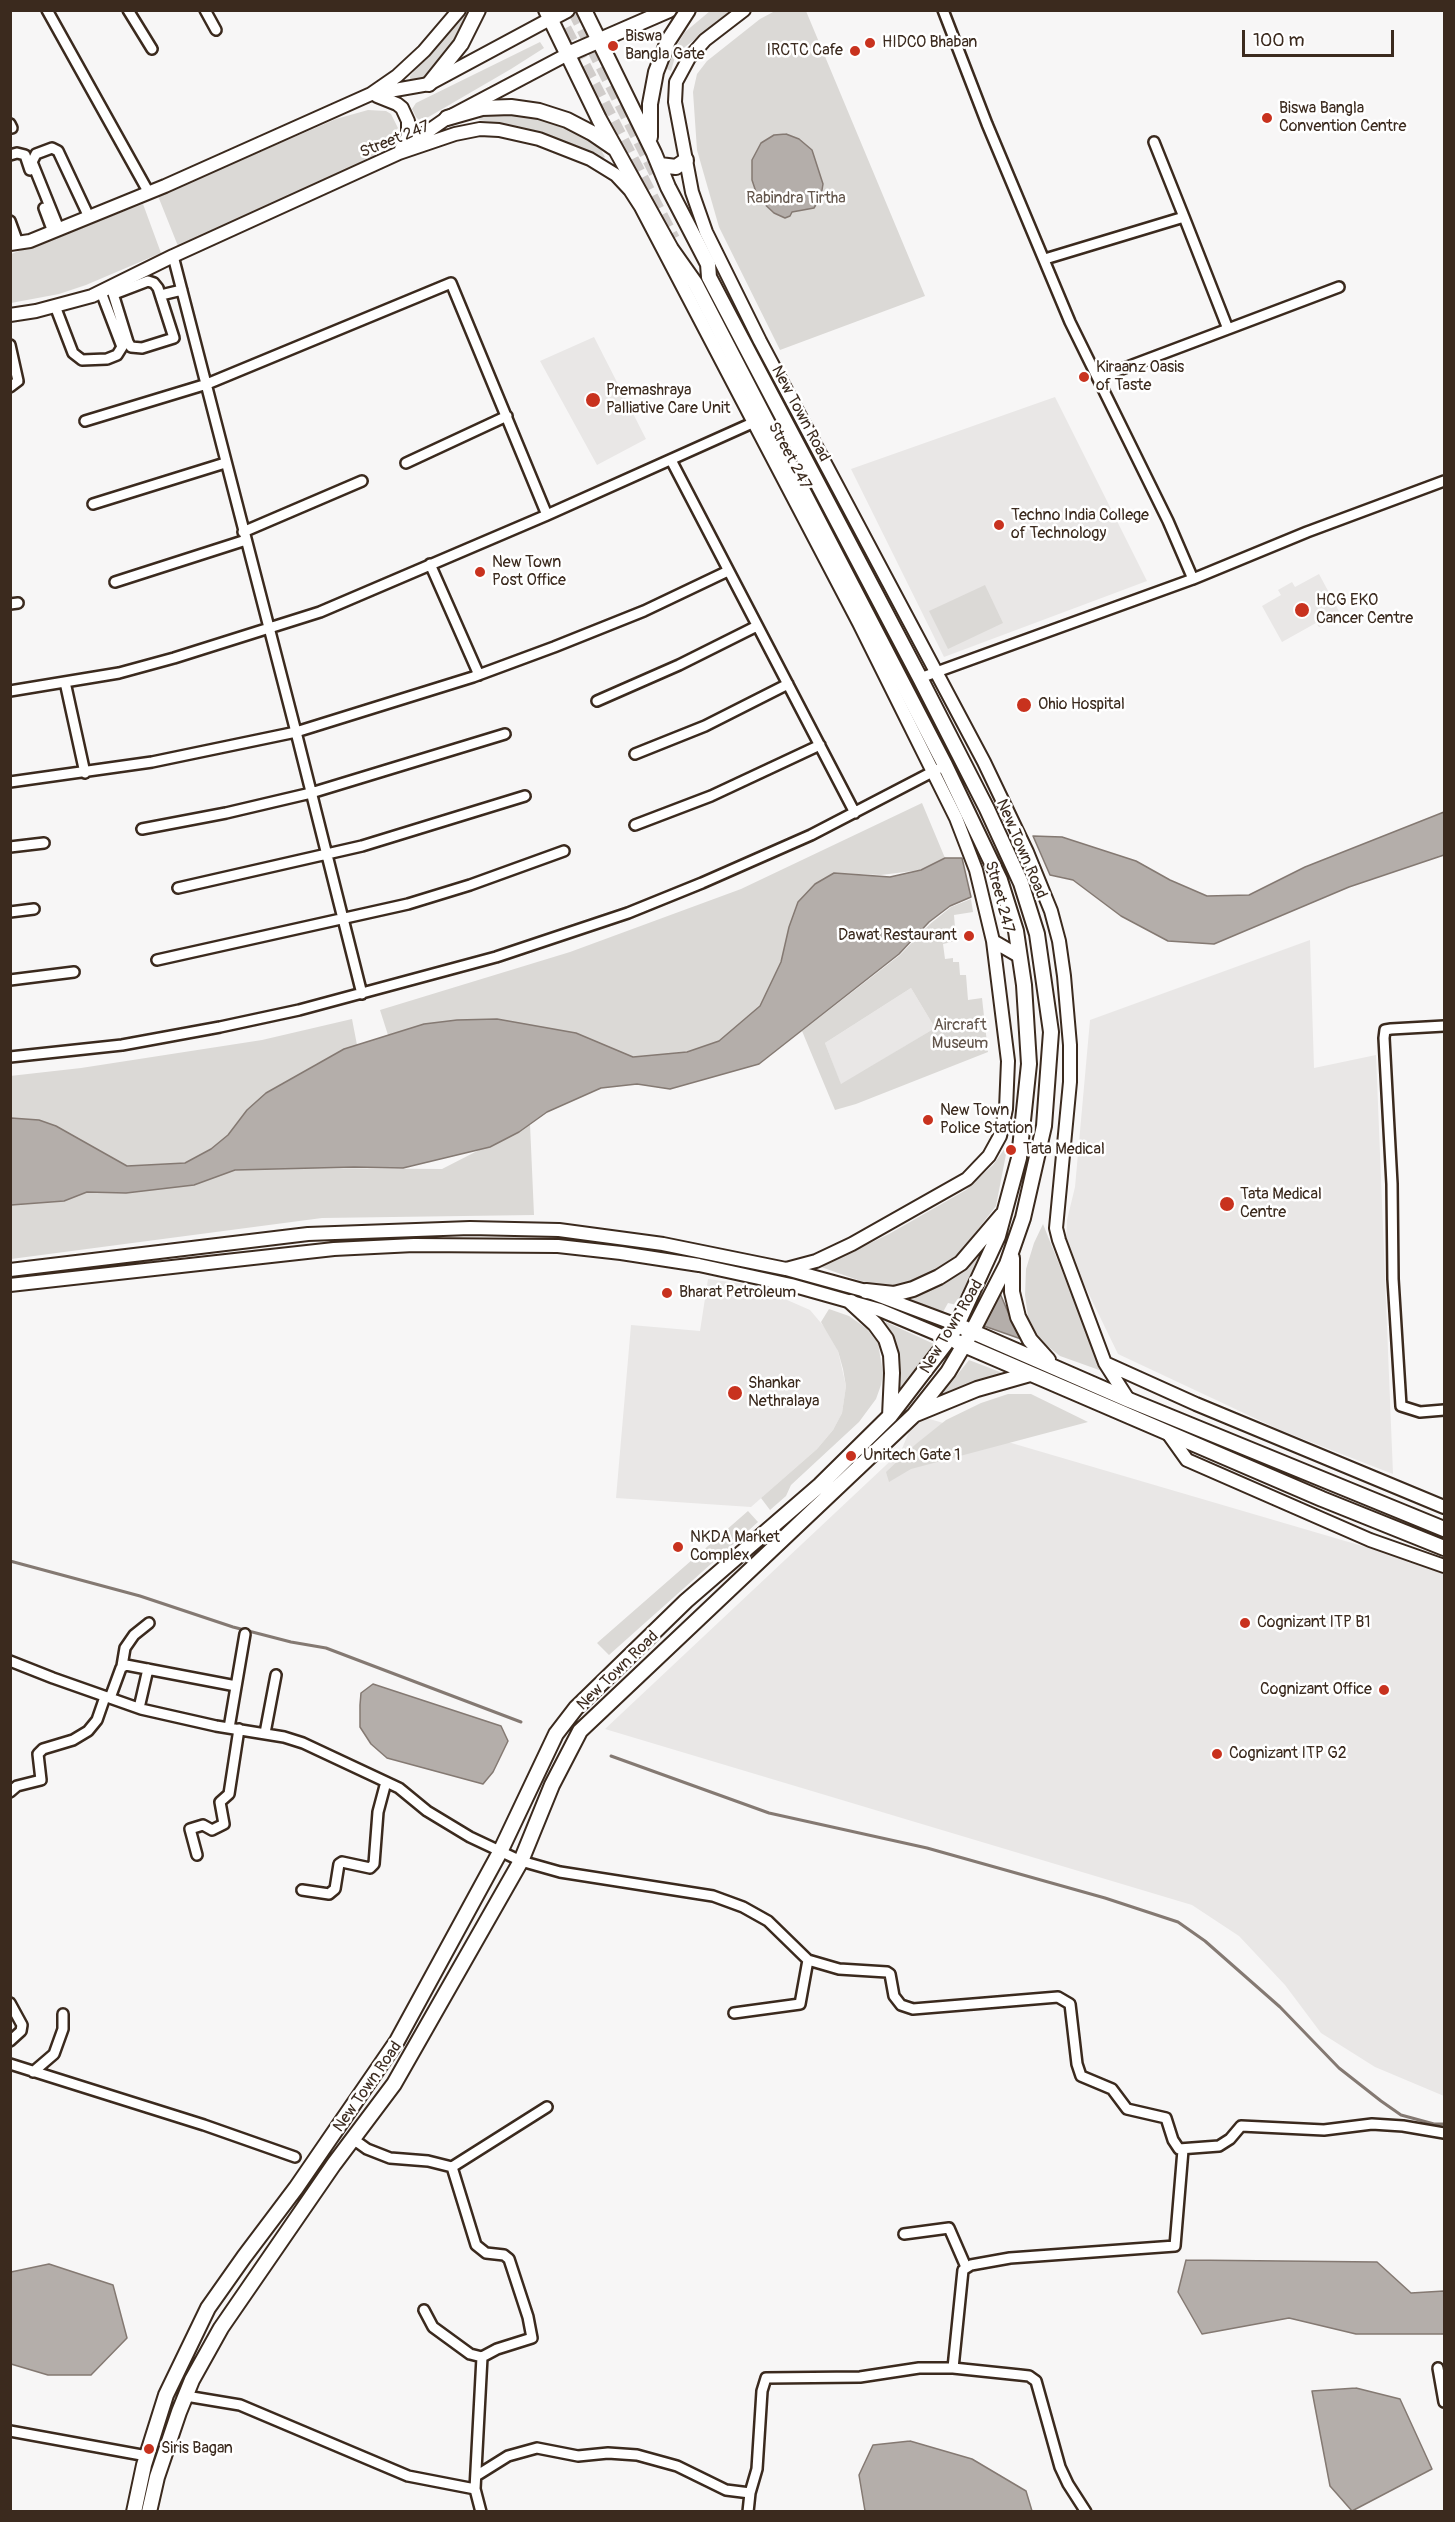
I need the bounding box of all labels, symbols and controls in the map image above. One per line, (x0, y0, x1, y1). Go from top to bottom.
scale bar (1245, 18, 1396, 56)
place label: Biswa Bangla Gate (625, 27, 705, 65)
text: 100 m (1253, 29, 1305, 52)
place label: HIDCO Bhaban (882, 33, 977, 53)
marker: HIDCO Bhaban (863, 36, 877, 50)
marker: Biswa Bangla Gate (606, 39, 620, 53)
place label: IRCTC Cafe (766, 41, 843, 61)
marker: IRCTC Cafe (848, 44, 862, 58)
place label: Biswa Bangla Convention Centre (1279, 99, 1406, 137)
marker: Biswa Bangla Convention Centre (1260, 111, 1274, 125)
street label: Street 247 (357, 117, 433, 163)
park label: Rabindra Tirtha (746, 189, 846, 209)
place label: Kiraanz Oasis of Taste (1096, 358, 1184, 396)
street label: New Town Road (767, 363, 833, 465)
marker: Kiraanz Oasis of Taste (1077, 370, 1091, 384)
place label: Premashraya Palliative Care Unit (606, 381, 730, 419)
marker: Premashraya Palliative Care Unit (584, 391, 602, 409)
street label: Street 247 (763, 419, 815, 493)
place label: Techno India College of Technology (1011, 506, 1149, 544)
marker: Techno India College of Technology (992, 518, 1006, 532)
place label: New Town Post Office (492, 553, 566, 591)
marker: New Town Post Office (473, 565, 487, 579)
place label: HCG EKO Cancer Centre (1316, 591, 1413, 629)
marker: HCG EKO Cancer Centre (1293, 601, 1311, 619)
place label: Ohio Hospital (1038, 695, 1125, 715)
marker: Ohio Hospital (1015, 696, 1033, 714)
street label: New Town Road (991, 796, 1051, 902)
street label: Street 247 (980, 859, 1018, 935)
place label: Dawat Restaurant (838, 926, 957, 946)
marker: Dawat Restaurant (962, 929, 976, 943)
park label: Aircraft Museum (932, 1016, 988, 1054)
place label: New Town Police Station (940, 1101, 1033, 1139)
marker: New Town Police Station (921, 1113, 935, 1127)
place label: Tata Medical (1023, 1140, 1105, 1160)
marker: Tata Medical (1004, 1143, 1018, 1157)
place label: Tata Medical Centre (1240, 1185, 1322, 1223)
marker: Tata Medical Centre (1218, 1195, 1236, 1213)
street label: New Town Road (916, 1277, 988, 1377)
place label: Bharat Petroleum (679, 1283, 796, 1303)
marker: Bharat Petroleum (660, 1286, 674, 1300)
place label: Shankar Nethralaya (748, 1374, 819, 1412)
marker: Shankar Nethralaya (726, 1384, 744, 1402)
place label: Unitech Gate 1 (863, 1446, 961, 1466)
marker: Unitech Gate 1 (844, 1449, 858, 1463)
place label: NKDA Market Complex (690, 1528, 780, 1566)
marker: NKDA Market Complex (671, 1540, 685, 1554)
place label: Cognizant ITP B1 (1257, 1613, 1371, 1633)
marker: Cognizant ITP B1 (1238, 1616, 1252, 1630)
street label: New Town Road (573, 1627, 663, 1715)
place label: Cognizant Office (1260, 1680, 1372, 1700)
marker: Cognizant Office (1377, 1683, 1391, 1697)
place label: Cognizant ITP G2 (1229, 1744, 1347, 1764)
marker: Cognizant ITP G2 (1210, 1747, 1224, 1761)
street label: New Town Road (330, 2038, 406, 2136)
place label: Siris Bagan (161, 2439, 233, 2459)
marker: Siris Bagan (142, 2442, 156, 2456)

